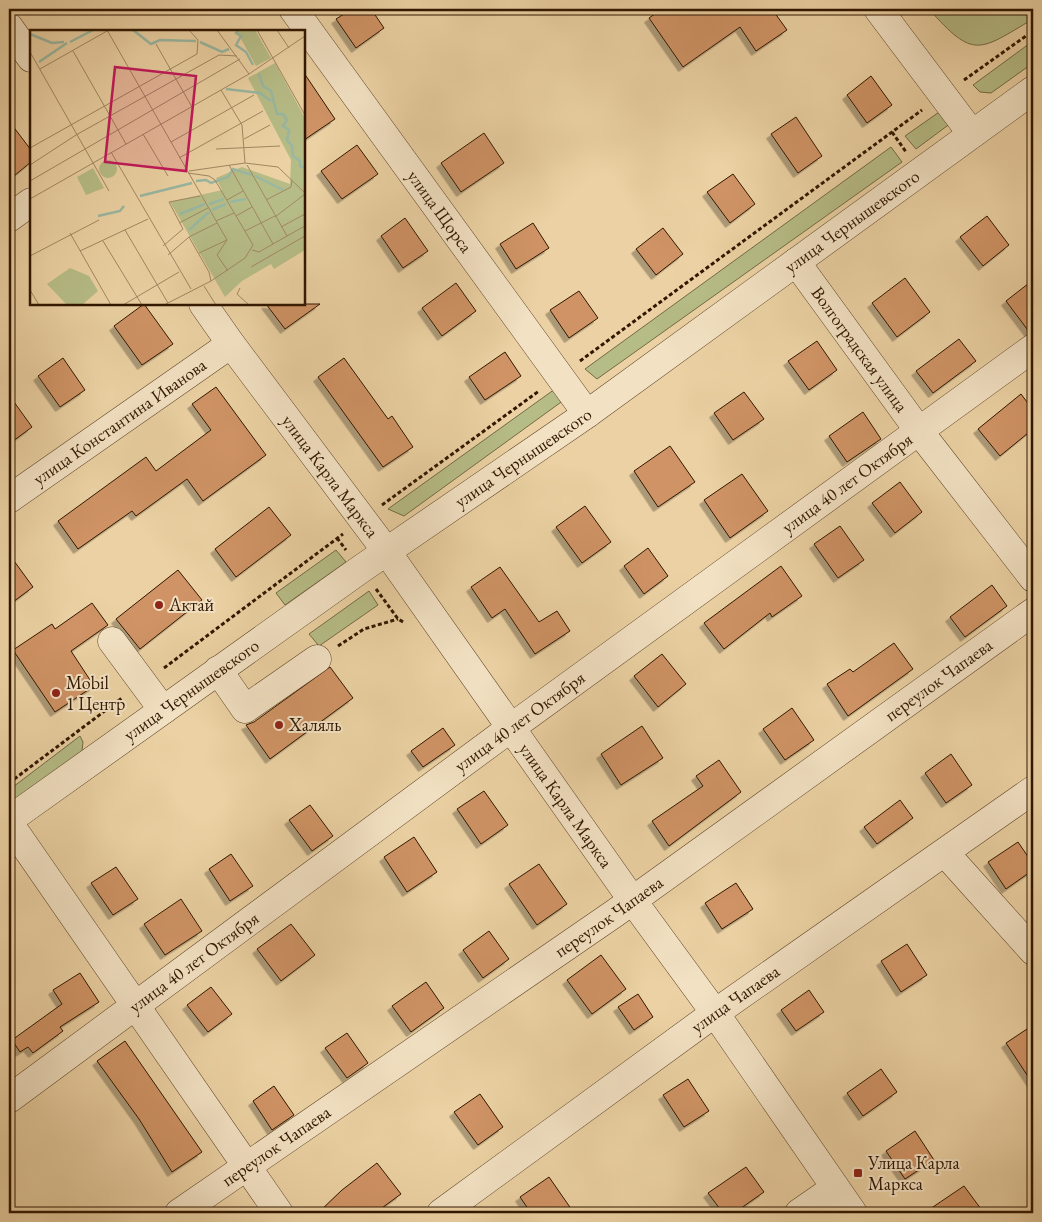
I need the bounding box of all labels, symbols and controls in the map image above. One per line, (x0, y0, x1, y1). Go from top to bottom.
inset map (30, 30, 305, 305)
street label: улица Чернышевского (780, 164, 924, 278)
street label: улица Щорса (403, 165, 478, 258)
street label: Волгоградская улица (806, 282, 914, 417)
street label: улица Константина Иванова (28, 352, 211, 490)
street label: улица Чернышевского (450, 402, 596, 512)
street label: улица Карла Маркса (277, 410, 385, 543)
street label: улица 40 лет Октября (777, 428, 917, 538)
place label: Актай (168, 593, 215, 616)
marker: Актай (153, 599, 165, 611)
street label: улица Чернышевского (119, 633, 264, 746)
street label: переулок Чапаева (880, 633, 997, 726)
street label: улица 40 лет Октября (450, 666, 589, 777)
place label: Mobil 1 Центр (66, 671, 125, 715)
marker: Mobil 1 Центр (50, 687, 62, 699)
place label: Халяль (288, 713, 342, 736)
marker: Халяль (273, 719, 285, 731)
street label: улица Карла Маркса (514, 738, 619, 873)
street label: переулок Чапаева (550, 870, 668, 962)
street label: улица 40 лет Октября (124, 906, 263, 1018)
street label: улица Чапаева (686, 959, 785, 1038)
street label: переулок Чапаева (217, 1100, 336, 1191)
place label: Улица Карла Маркса (867, 1151, 960, 1195)
marker: Улица Карла Маркса (852, 1167, 864, 1179)

